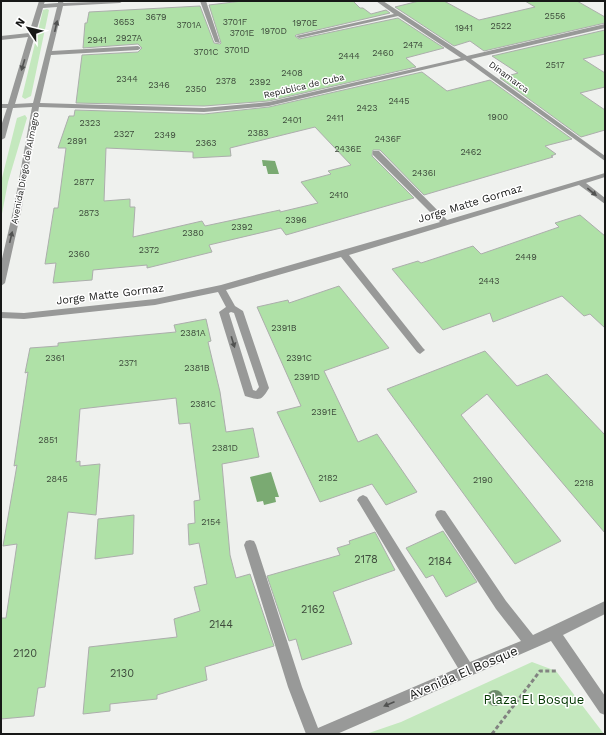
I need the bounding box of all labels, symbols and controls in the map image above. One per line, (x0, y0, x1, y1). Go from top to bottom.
north arrow (8, 8, 48, 48)
house number: 2556 (544, 11, 566, 21)
house number: 3679 (145, 12, 167, 22)
text: N (13, 15, 28, 30)
house number: 3653 (113, 17, 135, 27)
house number: 3701F (223, 17, 248, 27)
house number: 1970E (292, 18, 318, 28)
one-way arrow (53, 20, 59, 33)
house number: 3701A (177, 20, 201, 30)
house number: 2522 (491, 21, 511, 31)
house number: 1941 (455, 23, 473, 33)
house number: 1970D (261, 26, 287, 36)
house number: 3701E (230, 28, 255, 38)
house number: 2927A (116, 33, 142, 43)
house number: 2941 (87, 35, 107, 45)
house number: 2474 (403, 40, 423, 50)
house number: 3701D (224, 45, 250, 55)
house number: 3701C (193, 47, 219, 57)
house number: 2460 (372, 48, 394, 58)
house number: 2444 (338, 51, 360, 61)
street label: Dinamarca (487, 59, 531, 95)
one-way arrow (20, 60, 26, 72)
house number: 2517 (545, 60, 565, 70)
house number: 2408 (281, 68, 303, 78)
street label: República de Cuba (263, 72, 345, 100)
house number: 2344 (116, 74, 138, 84)
house number: 2378 (216, 76, 236, 86)
house number: 2392 (249, 77, 271, 87)
house number: 2346 (148, 80, 170, 90)
house number: 2350 (185, 84, 207, 94)
house number: 2445 (388, 96, 410, 106)
house number: 2423 (357, 103, 377, 113)
street label: Avenida Diego de Almagro (9, 111, 41, 225)
house number: 1900 (488, 112, 509, 122)
house number: 2411 (326, 113, 344, 123)
house number: 2401 (282, 115, 302, 125)
house number: 2323 (80, 118, 101, 128)
house number: 2383 (247, 128, 269, 138)
house number: 2327 (114, 129, 134, 139)
house number: 2349 (154, 130, 176, 140)
house number: 2436F (375, 134, 402, 144)
house number: 2891 (67, 136, 87, 146)
house number: 2363 (195, 138, 217, 148)
house number: 2436E (335, 144, 362, 154)
house number: 2462 (460, 147, 482, 157)
house number: 2436I (412, 168, 436, 178)
house number: 2877 (74, 177, 94, 187)
street label: Jorge Matte Gormaz (416, 181, 524, 226)
one-way arrow (587, 188, 598, 197)
house number: 2410 (329, 190, 349, 200)
house number: 2873 (79, 208, 99, 218)
house number: 2396 (285, 215, 307, 225)
house number: 2392 (231, 222, 253, 232)
house number: 2380 (182, 228, 204, 238)
one-way arrow (9, 231, 15, 244)
house number: 2372 (139, 245, 159, 255)
house number: 2360 (68, 249, 90, 259)
house number: 2449 (515, 252, 537, 262)
house number: 2443 (478, 276, 500, 286)
street label: Jorge Matte Gormaz (55, 281, 165, 308)
house number: 2391B (271, 323, 297, 333)
house number: 2381A (180, 328, 206, 338)
one-way arrow (230, 336, 236, 348)
house number: 2361 (45, 353, 65, 363)
house number: 2391C (286, 353, 312, 363)
house number: 2371 (119, 358, 137, 368)
house number: 2381B (184, 363, 210, 373)
house number: 2391D (294, 372, 320, 382)
house number: 2381C (190, 399, 216, 409)
house number: 2391E (311, 407, 337, 417)
house number: 2851 (38, 435, 58, 445)
house number: 2381D (212, 443, 238, 453)
house number: 2182 (318, 473, 338, 483)
house number: 2845 (46, 474, 68, 484)
house number: 2190 (473, 475, 493, 485)
house number: 2218 (574, 478, 594, 488)
house number: 2154 (201, 517, 221, 527)
house number: 2178 (354, 553, 378, 566)
house number: 2184 (428, 555, 452, 568)
house number: 2162 (301, 603, 325, 616)
house number: 2144 (209, 618, 233, 631)
street label: Avenida El Bosque (407, 643, 520, 702)
house number: 2120 (13, 647, 37, 660)
house number: 2130 (110, 667, 134, 680)
park label: Plaza El Bosque (484, 692, 584, 707)
one-way arrow (384, 701, 395, 707)

